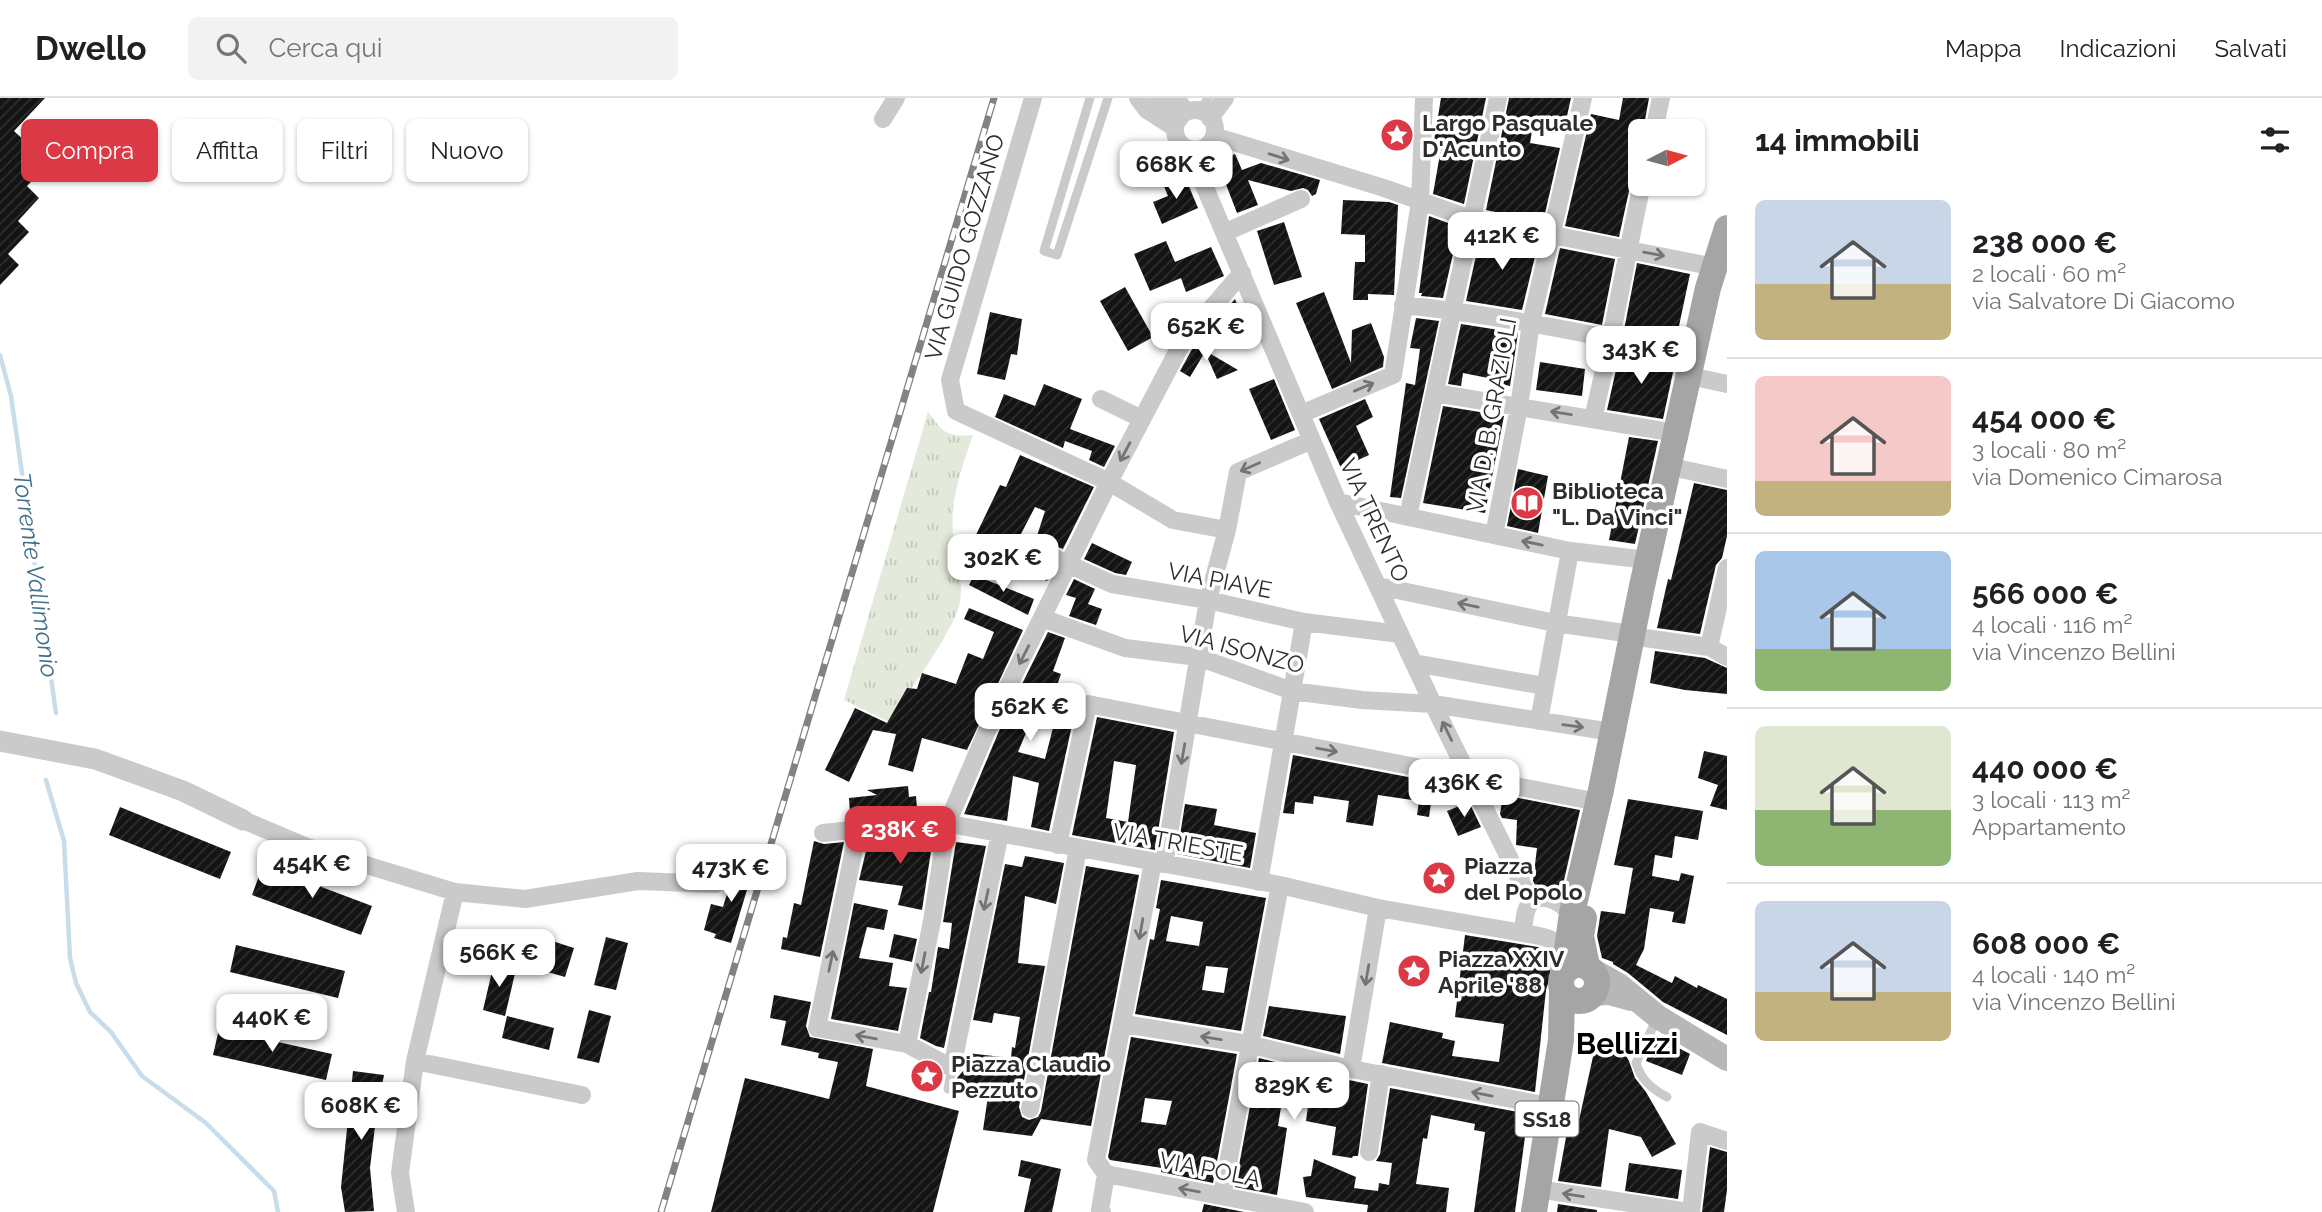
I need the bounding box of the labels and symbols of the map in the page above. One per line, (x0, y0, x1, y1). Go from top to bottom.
place label: Largo Pasquale D'Acunto (1422, 109, 1593, 162)
place icon: Largo Pasquale D'Acunto (1378, 116, 1416, 154)
north arrow (1628, 119, 1704, 196)
street label: VIA GUIDO GOZZANO (919, 131, 1009, 363)
pin: 668K € (1119, 141, 1233, 201)
one-way arrow (1267, 152, 1289, 165)
pin: 412K € (1445, 212, 1559, 272)
one-way arrow (1642, 248, 1665, 261)
pin: 652K € (1149, 303, 1263, 363)
street label: VIA D. B. GRAZIOLI (1461, 315, 1521, 515)
pin: 343K € (1584, 327, 1698, 386)
one-way arrow (1353, 380, 1374, 393)
one-way arrow (1550, 406, 1573, 419)
one-way arrow (1118, 441, 1132, 461)
street label: VIA TRENTO (1335, 454, 1415, 586)
one-way arrow (1240, 461, 1261, 474)
water label: Torrente Vallimonio (7, 471, 65, 679)
place label: Biblioteca "L. Da Vinci" (1552, 477, 1683, 530)
library icon: Biblioteca "L. Da Vinci" (1508, 484, 1546, 522)
pin: 302K € (946, 534, 1060, 594)
one-way arrow (1521, 535, 1544, 549)
street label: VIA PIAVE (1165, 557, 1275, 603)
one-way arrow (1457, 597, 1480, 611)
street label: VIA ISONZO (1177, 619, 1307, 679)
one-way arrow (1016, 644, 1030, 665)
pin: 562K € (973, 684, 1087, 743)
one-way arrow (1561, 720, 1584, 733)
one-way arrow (1439, 721, 1453, 742)
one-way arrow (1175, 742, 1189, 765)
one-way arrow (1315, 744, 1338, 758)
pin: 436K € (1407, 760, 1521, 819)
pin: 238K € (843, 806, 957, 866)
street label: VIA TRIESTE (1111, 817, 1245, 867)
pin: 454K € (255, 840, 369, 900)
pin: 473K € (674, 844, 788, 904)
place label: Piazza del Popolo (1464, 852, 1583, 905)
place icon: Piazza del Popolo (1420, 859, 1458, 897)
one-way arrow (979, 888, 993, 911)
one-way arrow (1134, 917, 1147, 940)
pin: 566K € (442, 930, 556, 989)
place label: Piazza XXIV Aprile '88 (1438, 945, 1565, 998)
one-way arrow (824, 950, 838, 973)
one-way arrow (916, 951, 930, 974)
place icon: Piazza XXIV Aprile '88 (1395, 952, 1433, 990)
one-way arrow (1360, 963, 1373, 986)
pin: 440K € (215, 995, 329, 1054)
district label: Bellizzi (1576, 1026, 1678, 1061)
one-way arrow (855, 1030, 878, 1043)
one-way arrow (1200, 1031, 1223, 1044)
place label: Piazza Claudio Pezzuto (951, 1050, 1111, 1103)
place icon: Piazza Claudio Pezzuto (908, 1057, 946, 1095)
pin: 829K € (1237, 1062, 1351, 1122)
pin: 608K € (304, 1082, 418, 1142)
one-way arrow (1471, 1086, 1494, 1100)
road number: SS18 (1516, 1102, 1578, 1136)
street label: VIA POLA (1157, 1146, 1263, 1192)
one-way arrow (1178, 1182, 1201, 1196)
one-way arrow (1562, 1188, 1585, 1201)

